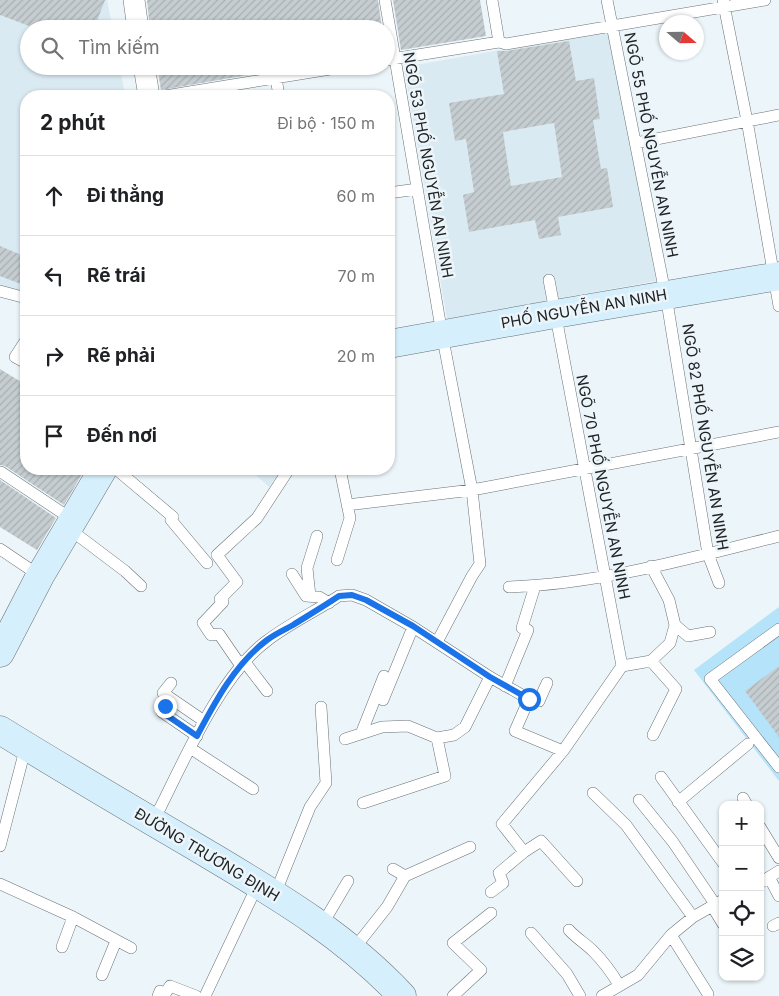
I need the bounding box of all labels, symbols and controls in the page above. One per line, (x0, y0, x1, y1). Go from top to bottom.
north arrow (659, 15, 704, 60)
search box (20, 20, 395, 75)
street label: NGÕ 55 PHỐ NGUYỄN AN NINH (620, 30, 685, 259)
icon: search (38, 34, 66, 62)
text: Tìm kiếm (78, 36, 160, 59)
street label: NGÕ 53 PHỐ NGUYỄN AN NINH (399, 50, 460, 279)
text: 2 phút (40, 110, 105, 135)
text: Đi bộ · 150 m (277, 113, 375, 133)
icon: ahead (40, 182, 68, 210)
text: Đi thẳng (87, 184, 164, 207)
text: 60 m (336, 186, 375, 206)
icon: left (40, 262, 68, 290)
text: Rẽ trái (87, 264, 146, 287)
text: 70 m (338, 266, 375, 286)
street label: PHỐ NGUYỄN AN NINH (499, 283, 669, 332)
street label: NGÕ 82 PHỐ NGUYỄN AN NINH (678, 322, 735, 552)
icon: right (40, 342, 68, 370)
text: Rẽ phải (87, 344, 155, 367)
text: 20 m (337, 346, 375, 366)
street label: NGÕ 70 PHỐ NGUYỄN AN NINH (572, 373, 637, 601)
icon: arrive (40, 422, 68, 450)
text: Đến nơi (87, 424, 157, 447)
route start (518, 688, 541, 711)
route end (154, 695, 177, 718)
map controls (719, 801, 764, 981)
button: + (719, 801, 764, 846)
street label: ĐƯỜNG TRƯƠNG ĐỊNH (131, 804, 283, 905)
button: − (719, 846, 764, 891)
button: locate (719, 891, 764, 936)
button: layers (719, 936, 764, 981)

